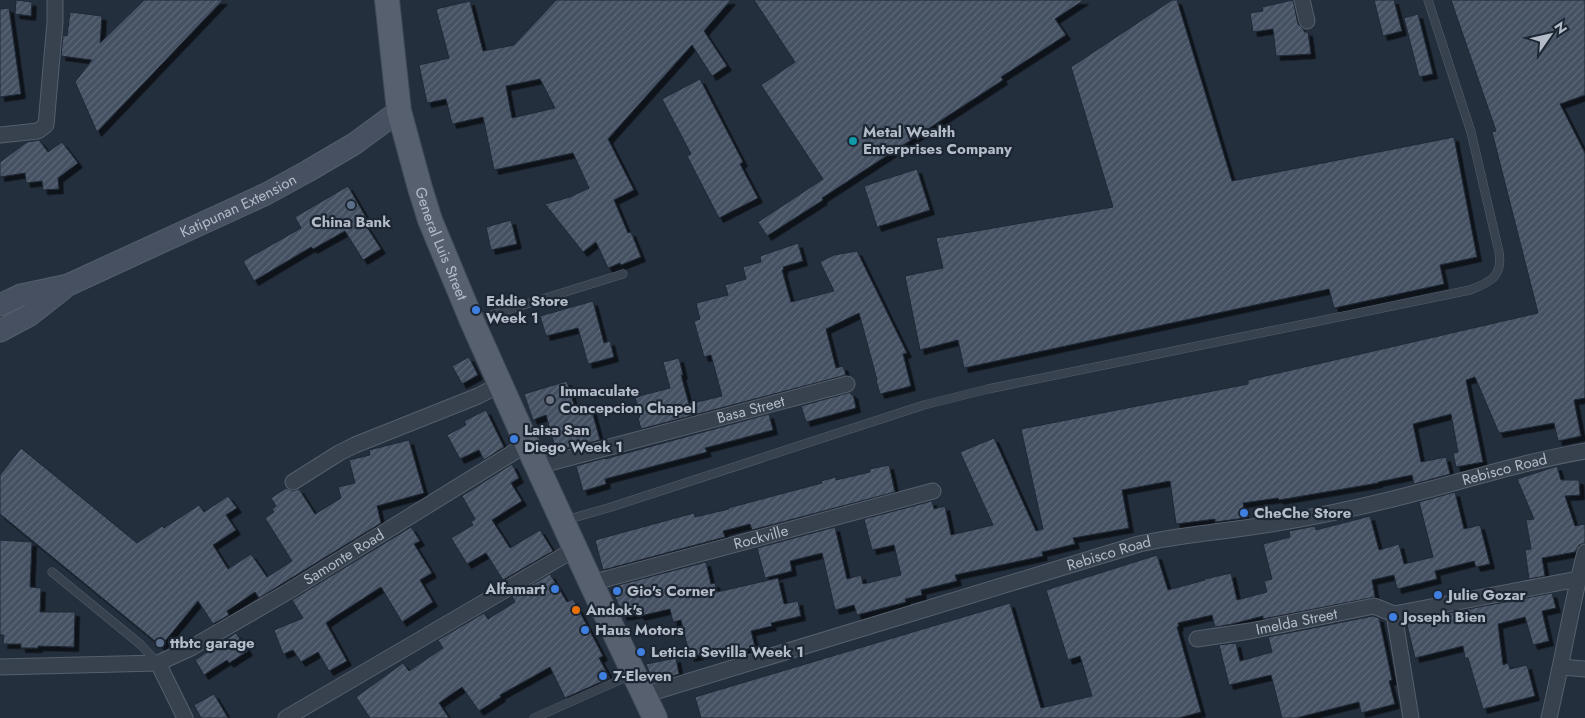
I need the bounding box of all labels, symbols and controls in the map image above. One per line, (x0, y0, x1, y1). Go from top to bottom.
north arrow (1525, 10, 1575, 60)
text: N (1549, 18, 1572, 38)
place label: Metal Wealth Enterprises Company (863, 121, 1012, 160)
marker: Metal Wealth Enterprises Company (847, 135, 859, 147)
street label: Katipunan Extension (176, 168, 300, 243)
street label: General Luis Street (409, 184, 473, 304)
marker: China Bank (345, 199, 357, 211)
place label: China Bank (311, 211, 391, 233)
place label: Eddie Store Week 1 (486, 290, 569, 329)
marker: Eddie Store Week 1 (470, 304, 482, 316)
place label: Immaculate Concepcion Chapel (560, 380, 696, 419)
street label: Basa Street (714, 390, 787, 429)
marker: Immaculate Concepcion Chapel (544, 394, 556, 406)
place label: Laisa San Diego Week 1 (524, 419, 623, 458)
marker: Laisa San Diego Week 1 (508, 433, 520, 445)
street label: Rebisco Road (1460, 448, 1549, 491)
place label: CheChe Store (1254, 502, 1352, 524)
marker: CheChe Store (1238, 507, 1250, 519)
street label: Rockville (731, 519, 791, 555)
street label: Samonte Road (299, 524, 388, 591)
street label: Rebisco Road (1064, 531, 1153, 576)
place label: Alfamart (484, 578, 545, 600)
place label: Gio's Corner (627, 580, 716, 602)
marker: Alfamart (549, 583, 561, 595)
place label: Julie Gozar (1445, 584, 1527, 606)
marker: Gio's Corner (611, 585, 623, 597)
marker: Julie Gozar (1432, 589, 1444, 601)
place label: Andok's (585, 599, 643, 621)
street label: Imelda Street (1254, 603, 1340, 641)
marker: Andok's (570, 604, 582, 616)
place label: Joseph Bien (1400, 606, 1486, 628)
marker: Joseph Bien (1387, 611, 1399, 623)
place label: Haus Motors (595, 619, 684, 641)
marker: Haus Motors (579, 624, 591, 636)
place label: ttbtc garage (170, 632, 255, 654)
marker: ttbtc garage (154, 637, 166, 649)
place label: Leticia Sevilla Week 1 (651, 641, 804, 663)
marker: Leticia Sevilla Week 1 (635, 646, 647, 658)
place label: 7-Eleven (613, 665, 672, 687)
marker: 7-Eleven (597, 670, 609, 682)

